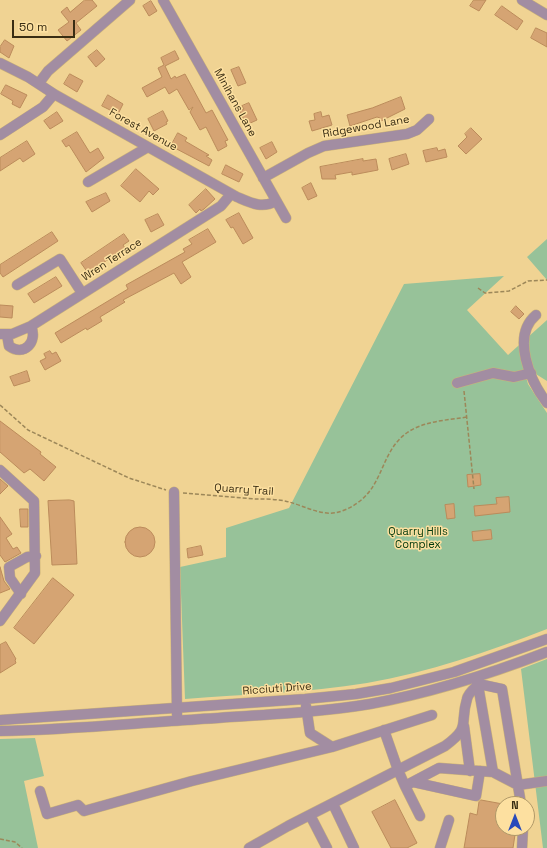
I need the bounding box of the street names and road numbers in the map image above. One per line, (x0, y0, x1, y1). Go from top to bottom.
street label: Minihans Lane (211, 67, 259, 139)
street label: Forest Avenue (107, 106, 179, 154)
street label: Ridgewood Lane (322, 113, 410, 141)
street label: Wren Terrace (80, 236, 144, 284)
street label: Quarry Trail (214, 481, 274, 499)
street label: Ricciuti Drive (242, 680, 312, 698)

